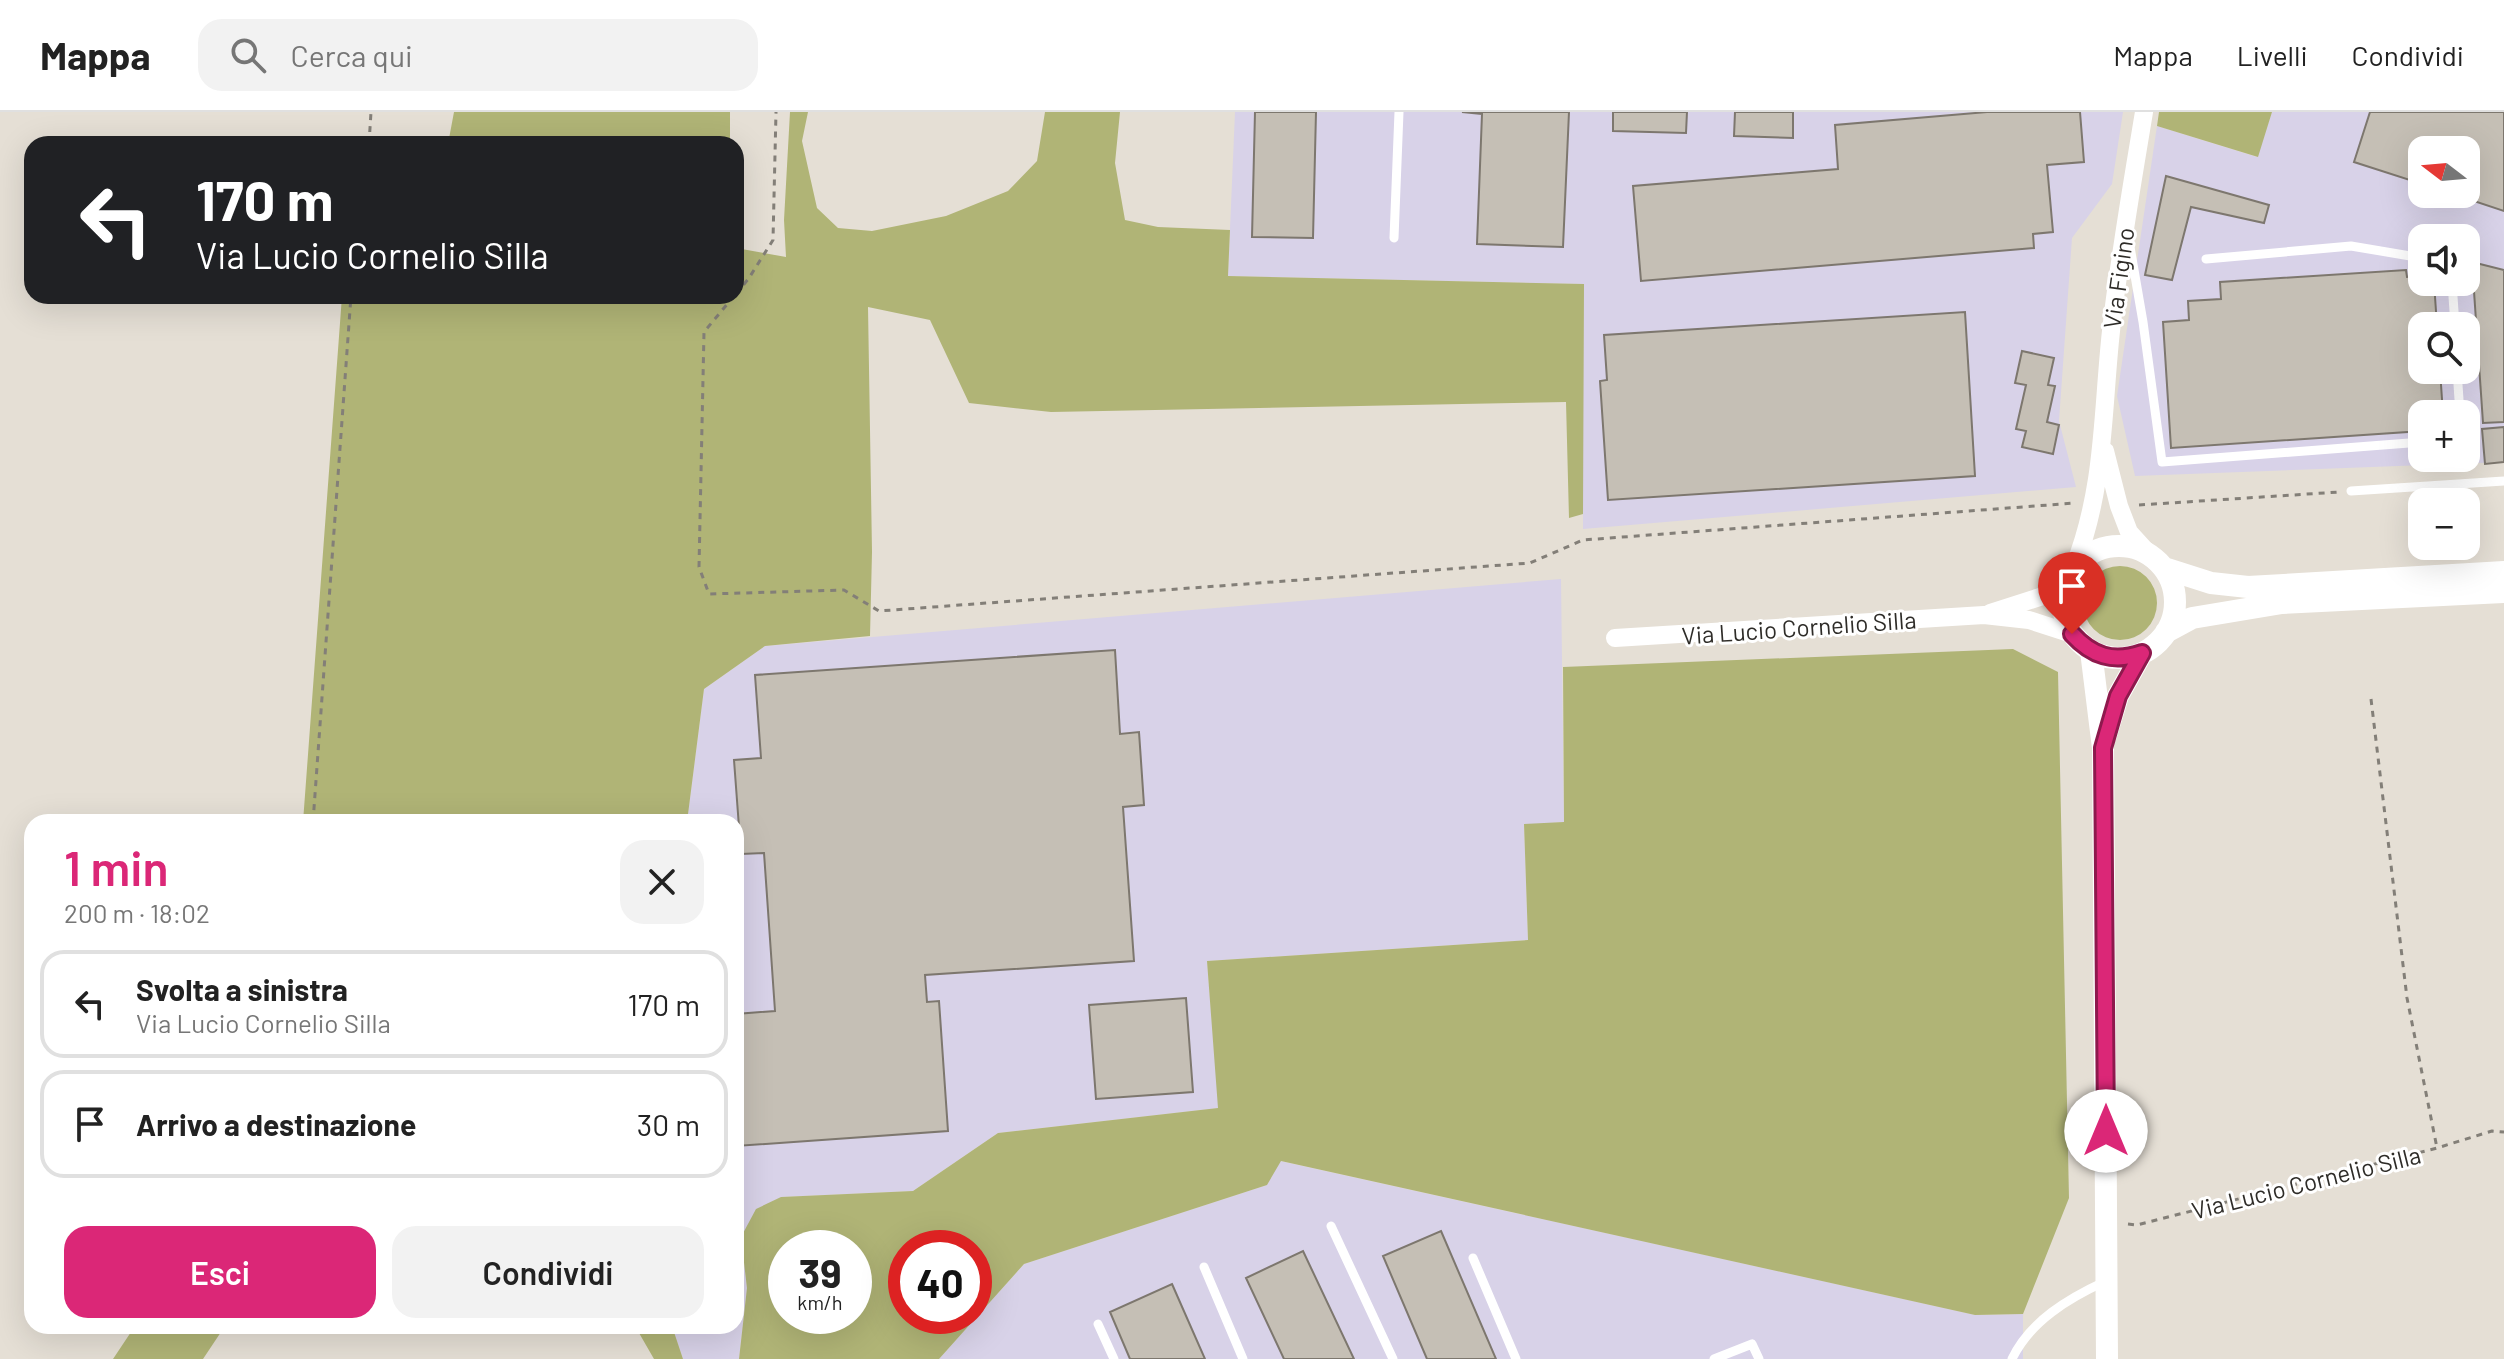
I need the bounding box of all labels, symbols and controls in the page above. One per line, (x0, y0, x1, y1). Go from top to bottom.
search box (198, 19, 758, 91)
text: Mappa (40, 32, 150, 78)
icon: search (226, 33, 270, 77)
text: Cerca qui (290, 37, 413, 73)
text: Mappa (2113, 38, 2193, 72)
text: Livelli (2237, 38, 2308, 72)
text: Condividi (2352, 38, 2464, 72)
north arrow (2408, 136, 2480, 208)
map controls (2408, 136, 2480, 560)
text: 170 m (196, 165, 333, 232)
icon: left (64, 168, 168, 272)
button: sound (2408, 224, 2480, 296)
street label: Via Figino (2097, 226, 2139, 330)
text: Via Lucio Cornelio Silla (196, 233, 549, 276)
button: search (2408, 312, 2480, 384)
button: + (2408, 400, 2480, 472)
button: − (2408, 488, 2480, 560)
pin (2038, 552, 2106, 634)
icon: arrive (2050, 564, 2094, 608)
street label: Via Lucio Cornelio Silla (1681, 604, 1917, 650)
text: 1 min (64, 838, 169, 896)
button: close (620, 840, 704, 924)
text: 200 m · 18:02 (64, 897, 210, 928)
text: Svolta a sinistra (136, 971, 348, 1007)
icon: left (68, 982, 112, 1026)
text: 170 m (628, 986, 700, 1022)
text: Via Lucio Cornelio Silla (136, 1007, 391, 1038)
position arrow (2064, 1089, 2148, 1173)
icon: arrive (68, 1102, 112, 1146)
text: Arrivo a destinazione (136, 1106, 416, 1142)
text: 30 m (637, 1106, 700, 1142)
street label: Via Lucio Cornelio Silla (2188, 1139, 2424, 1225)
button: Esci (64, 1226, 376, 1318)
button: Condividi (392, 1226, 704, 1318)
speed limit sign: 40 (888, 1230, 992, 1334)
text: 39 (799, 1248, 841, 1296)
text: km/h (797, 1290, 843, 1314)

